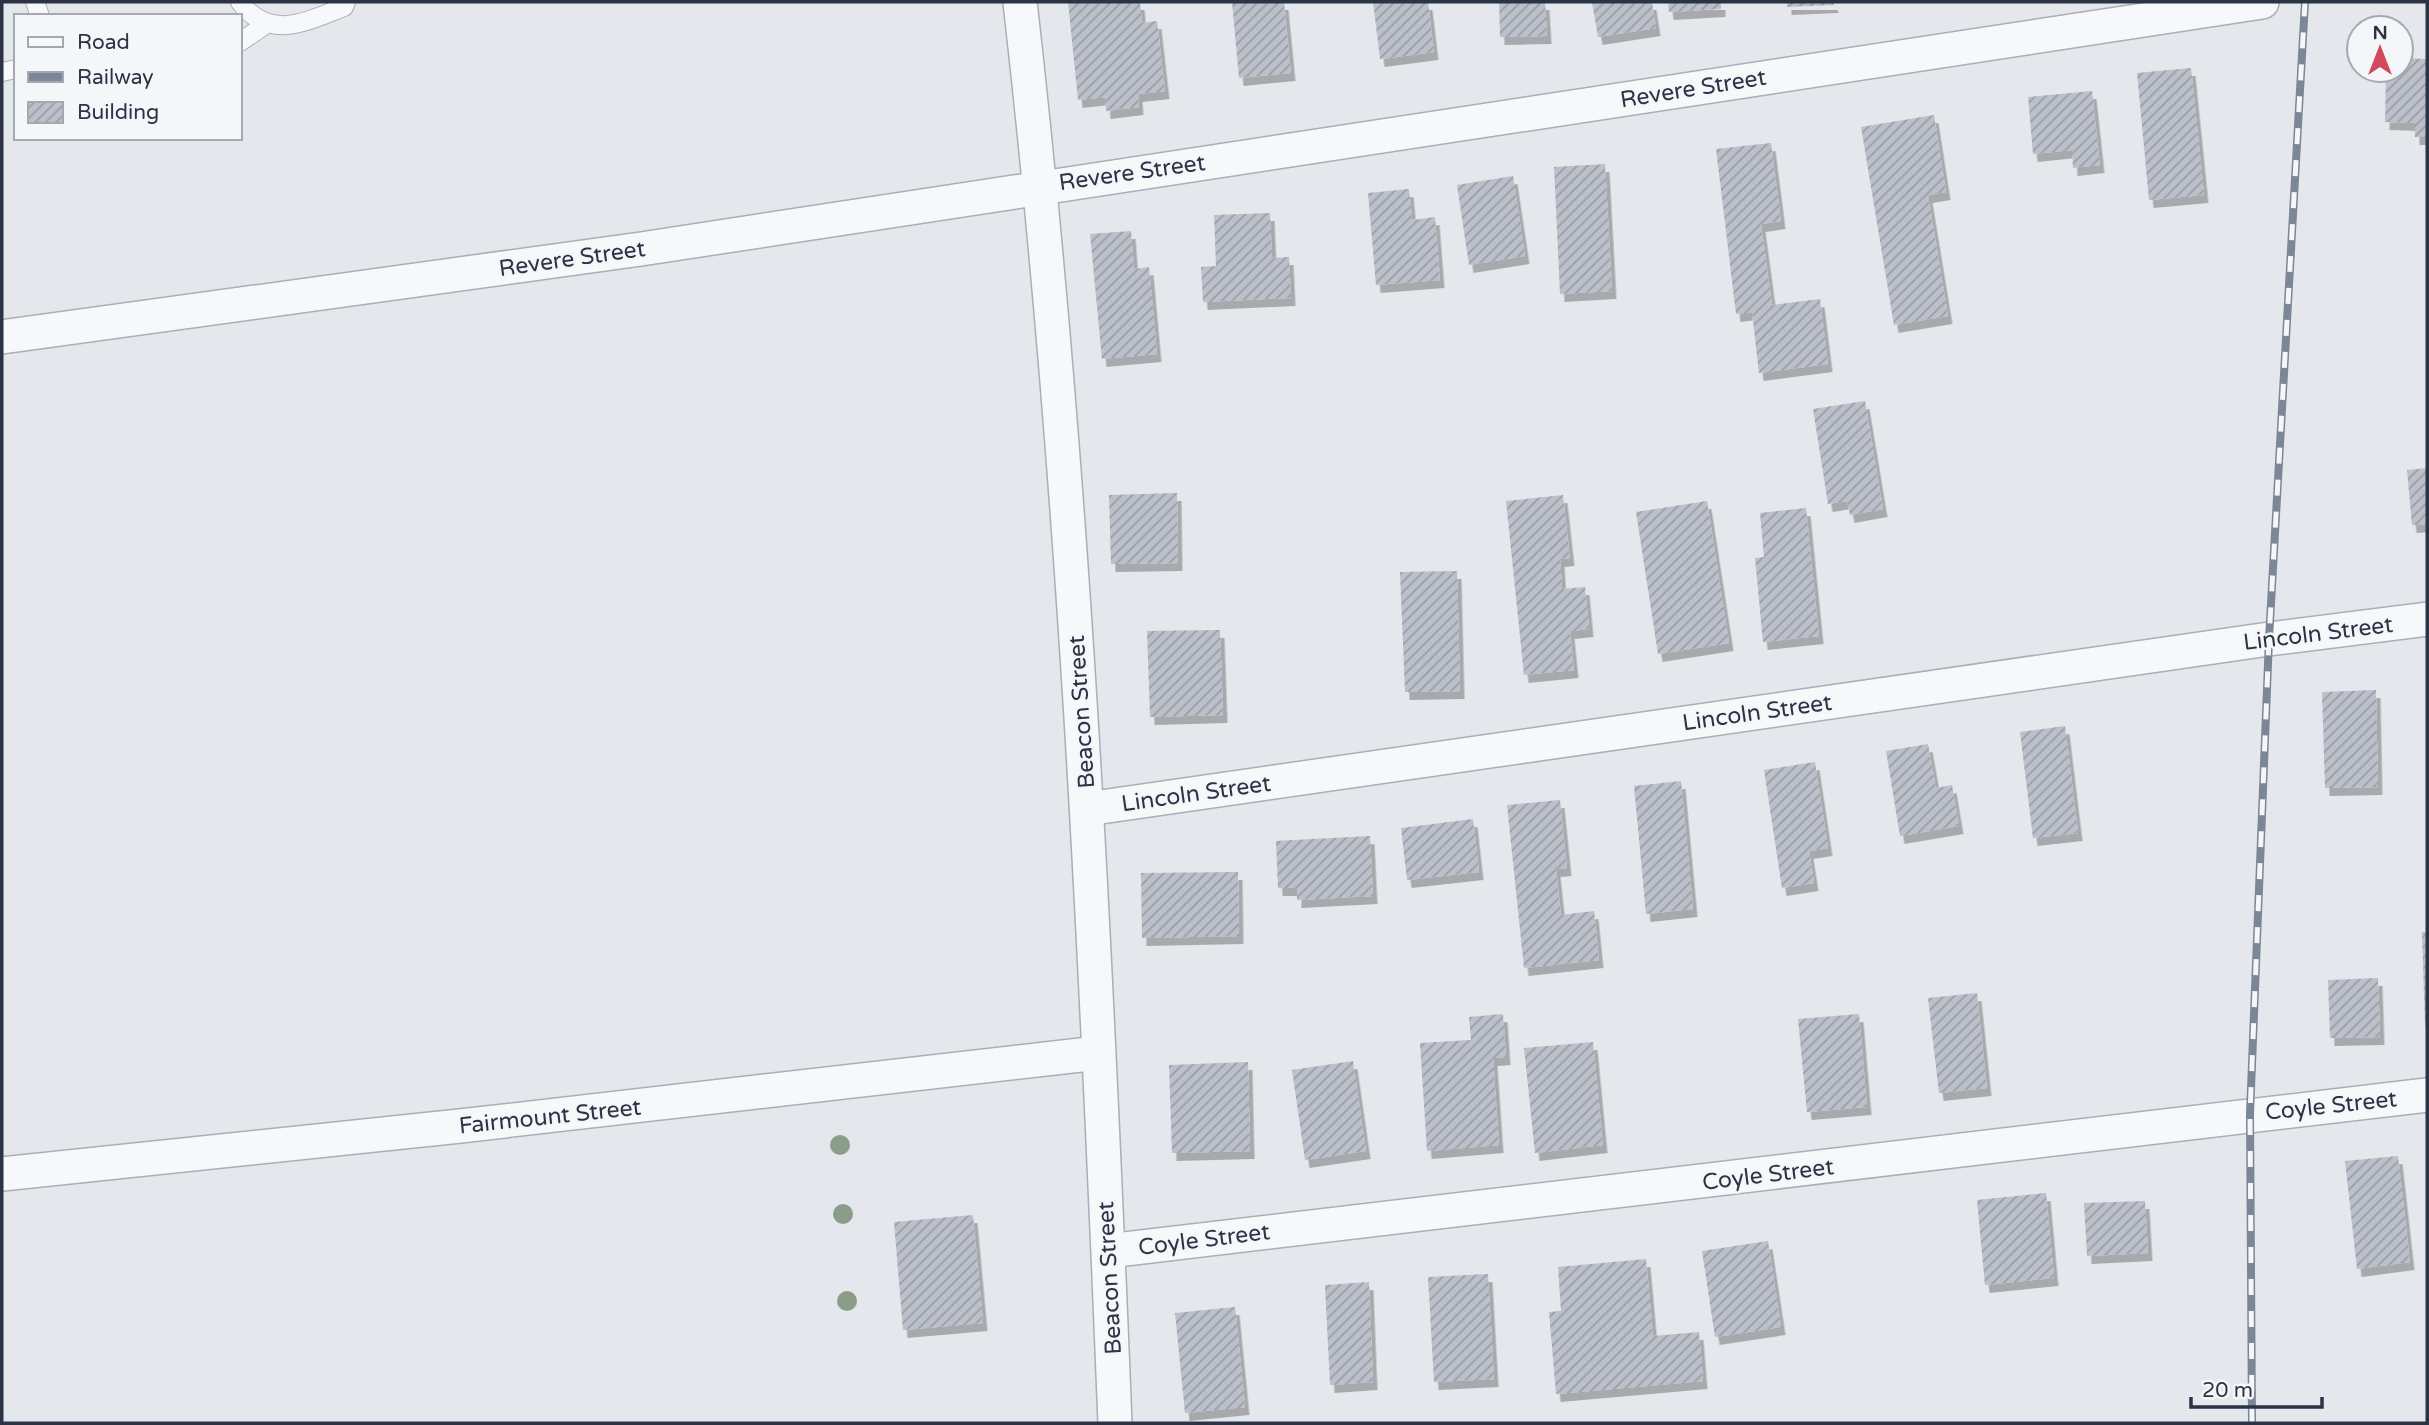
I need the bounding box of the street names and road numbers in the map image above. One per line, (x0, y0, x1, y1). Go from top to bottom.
street label: Revere Street (1618, 64, 1768, 114)
street label: Revere Street (1057, 149, 1207, 197)
street label: Revere Street (497, 235, 647, 283)
street label: Lincoln Street (2242, 611, 2395, 657)
street label: Beacon Street (1063, 634, 1101, 790)
street label: Lincoln Street (1681, 689, 1834, 737)
street label: Lincoln Street (1120, 770, 1273, 818)
street label: Coyle Street (2264, 1085, 2399, 1127)
street label: Fairmount Street (458, 1093, 643, 1140)
street label: Coyle Street (1701, 1153, 1836, 1197)
street label: Beacon Street (1092, 1200, 1128, 1355)
street label: Coyle Street (1137, 1218, 1272, 1262)

